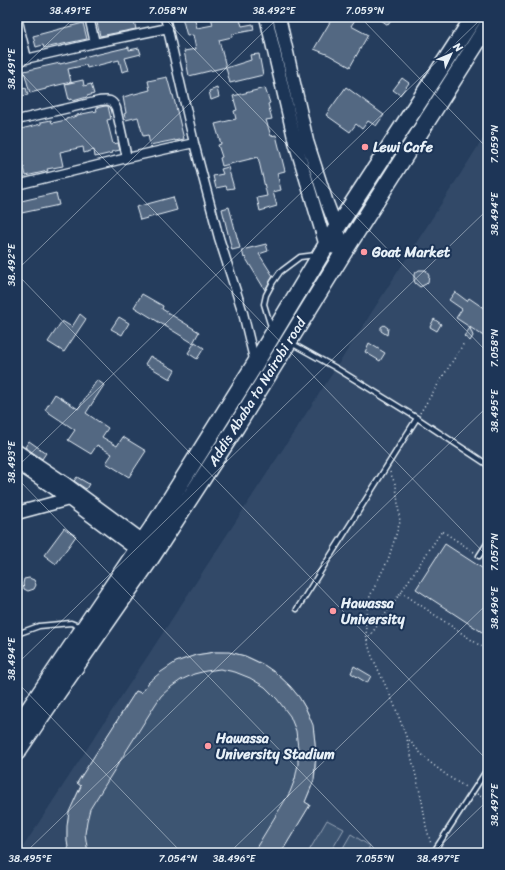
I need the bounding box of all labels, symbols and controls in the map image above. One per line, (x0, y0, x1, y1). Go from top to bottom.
text: 38.491°E (49, 2, 92, 20)
text: 7.058°N (149, 2, 187, 20)
text: 38.492°E (253, 2, 297, 20)
text: 7.059°N (346, 2, 384, 20)
north arrow (431, 34, 471, 74)
text: N (448, 37, 468, 57)
text: 38.491°E (3, 47, 21, 90)
text: 7.059°N (486, 125, 504, 163)
place label: Lewi Cafe (373, 135, 434, 160)
marker: Lewi Cafe (360, 142, 370, 152)
text: 38.494°E (486, 191, 504, 236)
place label: Goat Market (371, 240, 451, 265)
text: 38.492°E (3, 242, 21, 286)
marker: Goat Market (359, 247, 369, 257)
street label: Addis Ababa to Nairobi road (201, 311, 314, 472)
text: 7.058°N (486, 329, 504, 367)
text: 38.495°E (486, 388, 504, 432)
text: 38.493°E (3, 439, 21, 483)
text: 7.057°N (486, 533, 504, 571)
text: 38.496°E (486, 585, 504, 629)
place label: Hawassa University (340, 591, 406, 632)
marker: Hawassa University (328, 606, 338, 616)
text: 38.494°E (3, 636, 21, 681)
place label: Hawassa University Stadium (215, 726, 335, 767)
marker: Hawassa University Stadium (203, 741, 213, 751)
text: 38.497°E (486, 782, 504, 826)
text: 38.495°E (9, 850, 53, 868)
text: 7.054°N (159, 850, 197, 868)
text: 38.496°E (213, 850, 257, 868)
text: 7.055°N (356, 850, 394, 868)
text: 38.497°E (417, 850, 461, 868)

